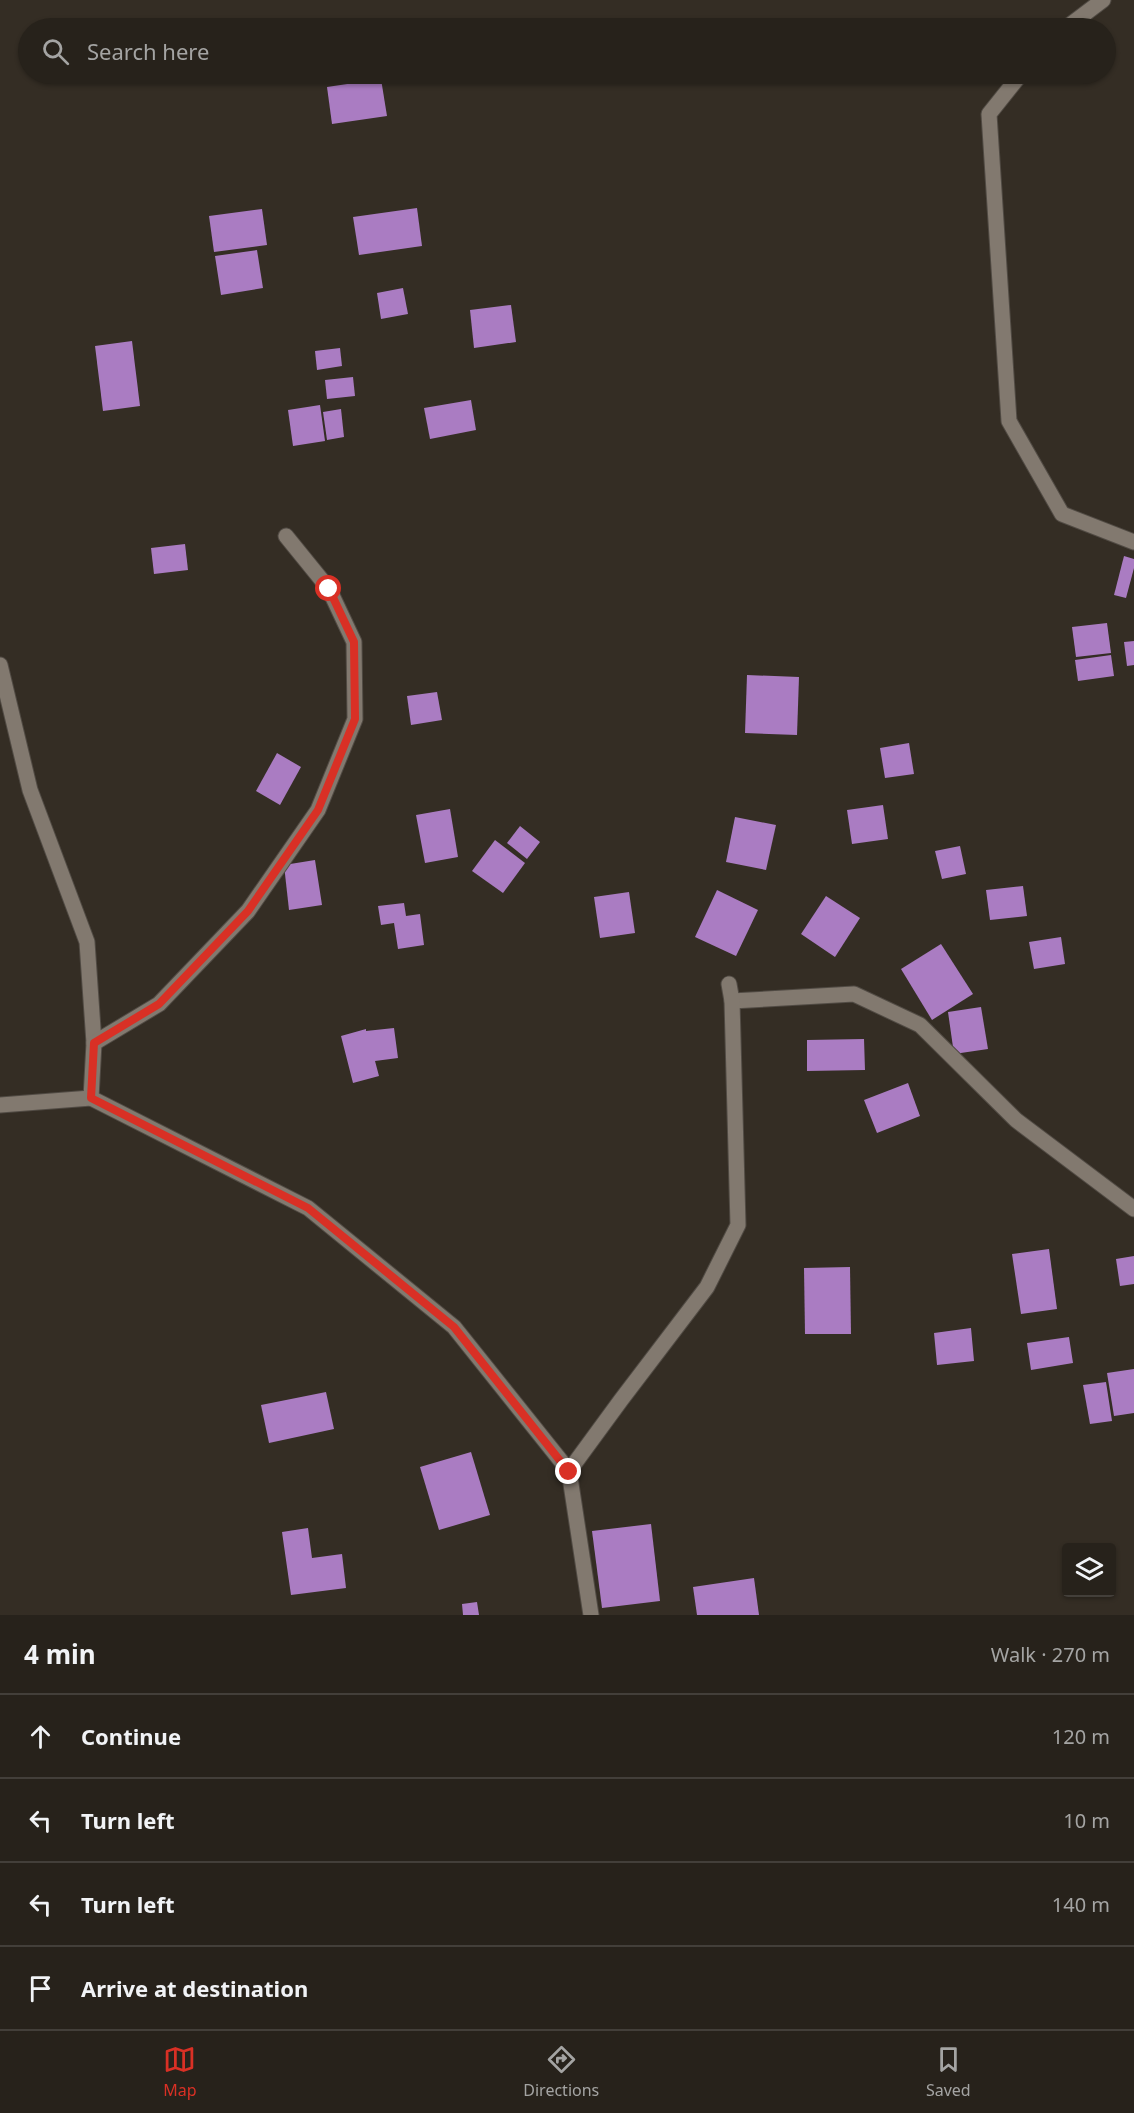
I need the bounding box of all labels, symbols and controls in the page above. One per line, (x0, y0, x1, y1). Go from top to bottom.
search box (18, 18, 1116, 84)
icon: search (39, 35, 72, 68)
text: Search here (87, 36, 209, 66)
route start (315, 575, 341, 601)
route end (555, 1458, 581, 1484)
map controls (1062, 1543, 1116, 1597)
button: layers (1062, 1543, 1116, 1597)
text: 4 min (24, 1636, 96, 1672)
text: Walk · 270 m (991, 1641, 1110, 1668)
icon: ahead (24, 1720, 57, 1753)
text: Continue (81, 1721, 181, 1751)
text: 120 m (1052, 1723, 1110, 1750)
icon: left (24, 1804, 57, 1837)
text: Turn left (81, 1805, 175, 1835)
text: 10 m (1063, 1807, 1110, 1834)
icon: left (24, 1888, 57, 1921)
text: Turn left (81, 1889, 175, 1919)
text: 140 m (1052, 1891, 1110, 1918)
icon: arrive (24, 1972, 57, 2005)
text: Arrive at destination (81, 1973, 308, 2003)
tab: Map (163, 2043, 197, 2101)
tab: Directions (523, 2043, 599, 2101)
tab: Saved (926, 2043, 971, 2101)

